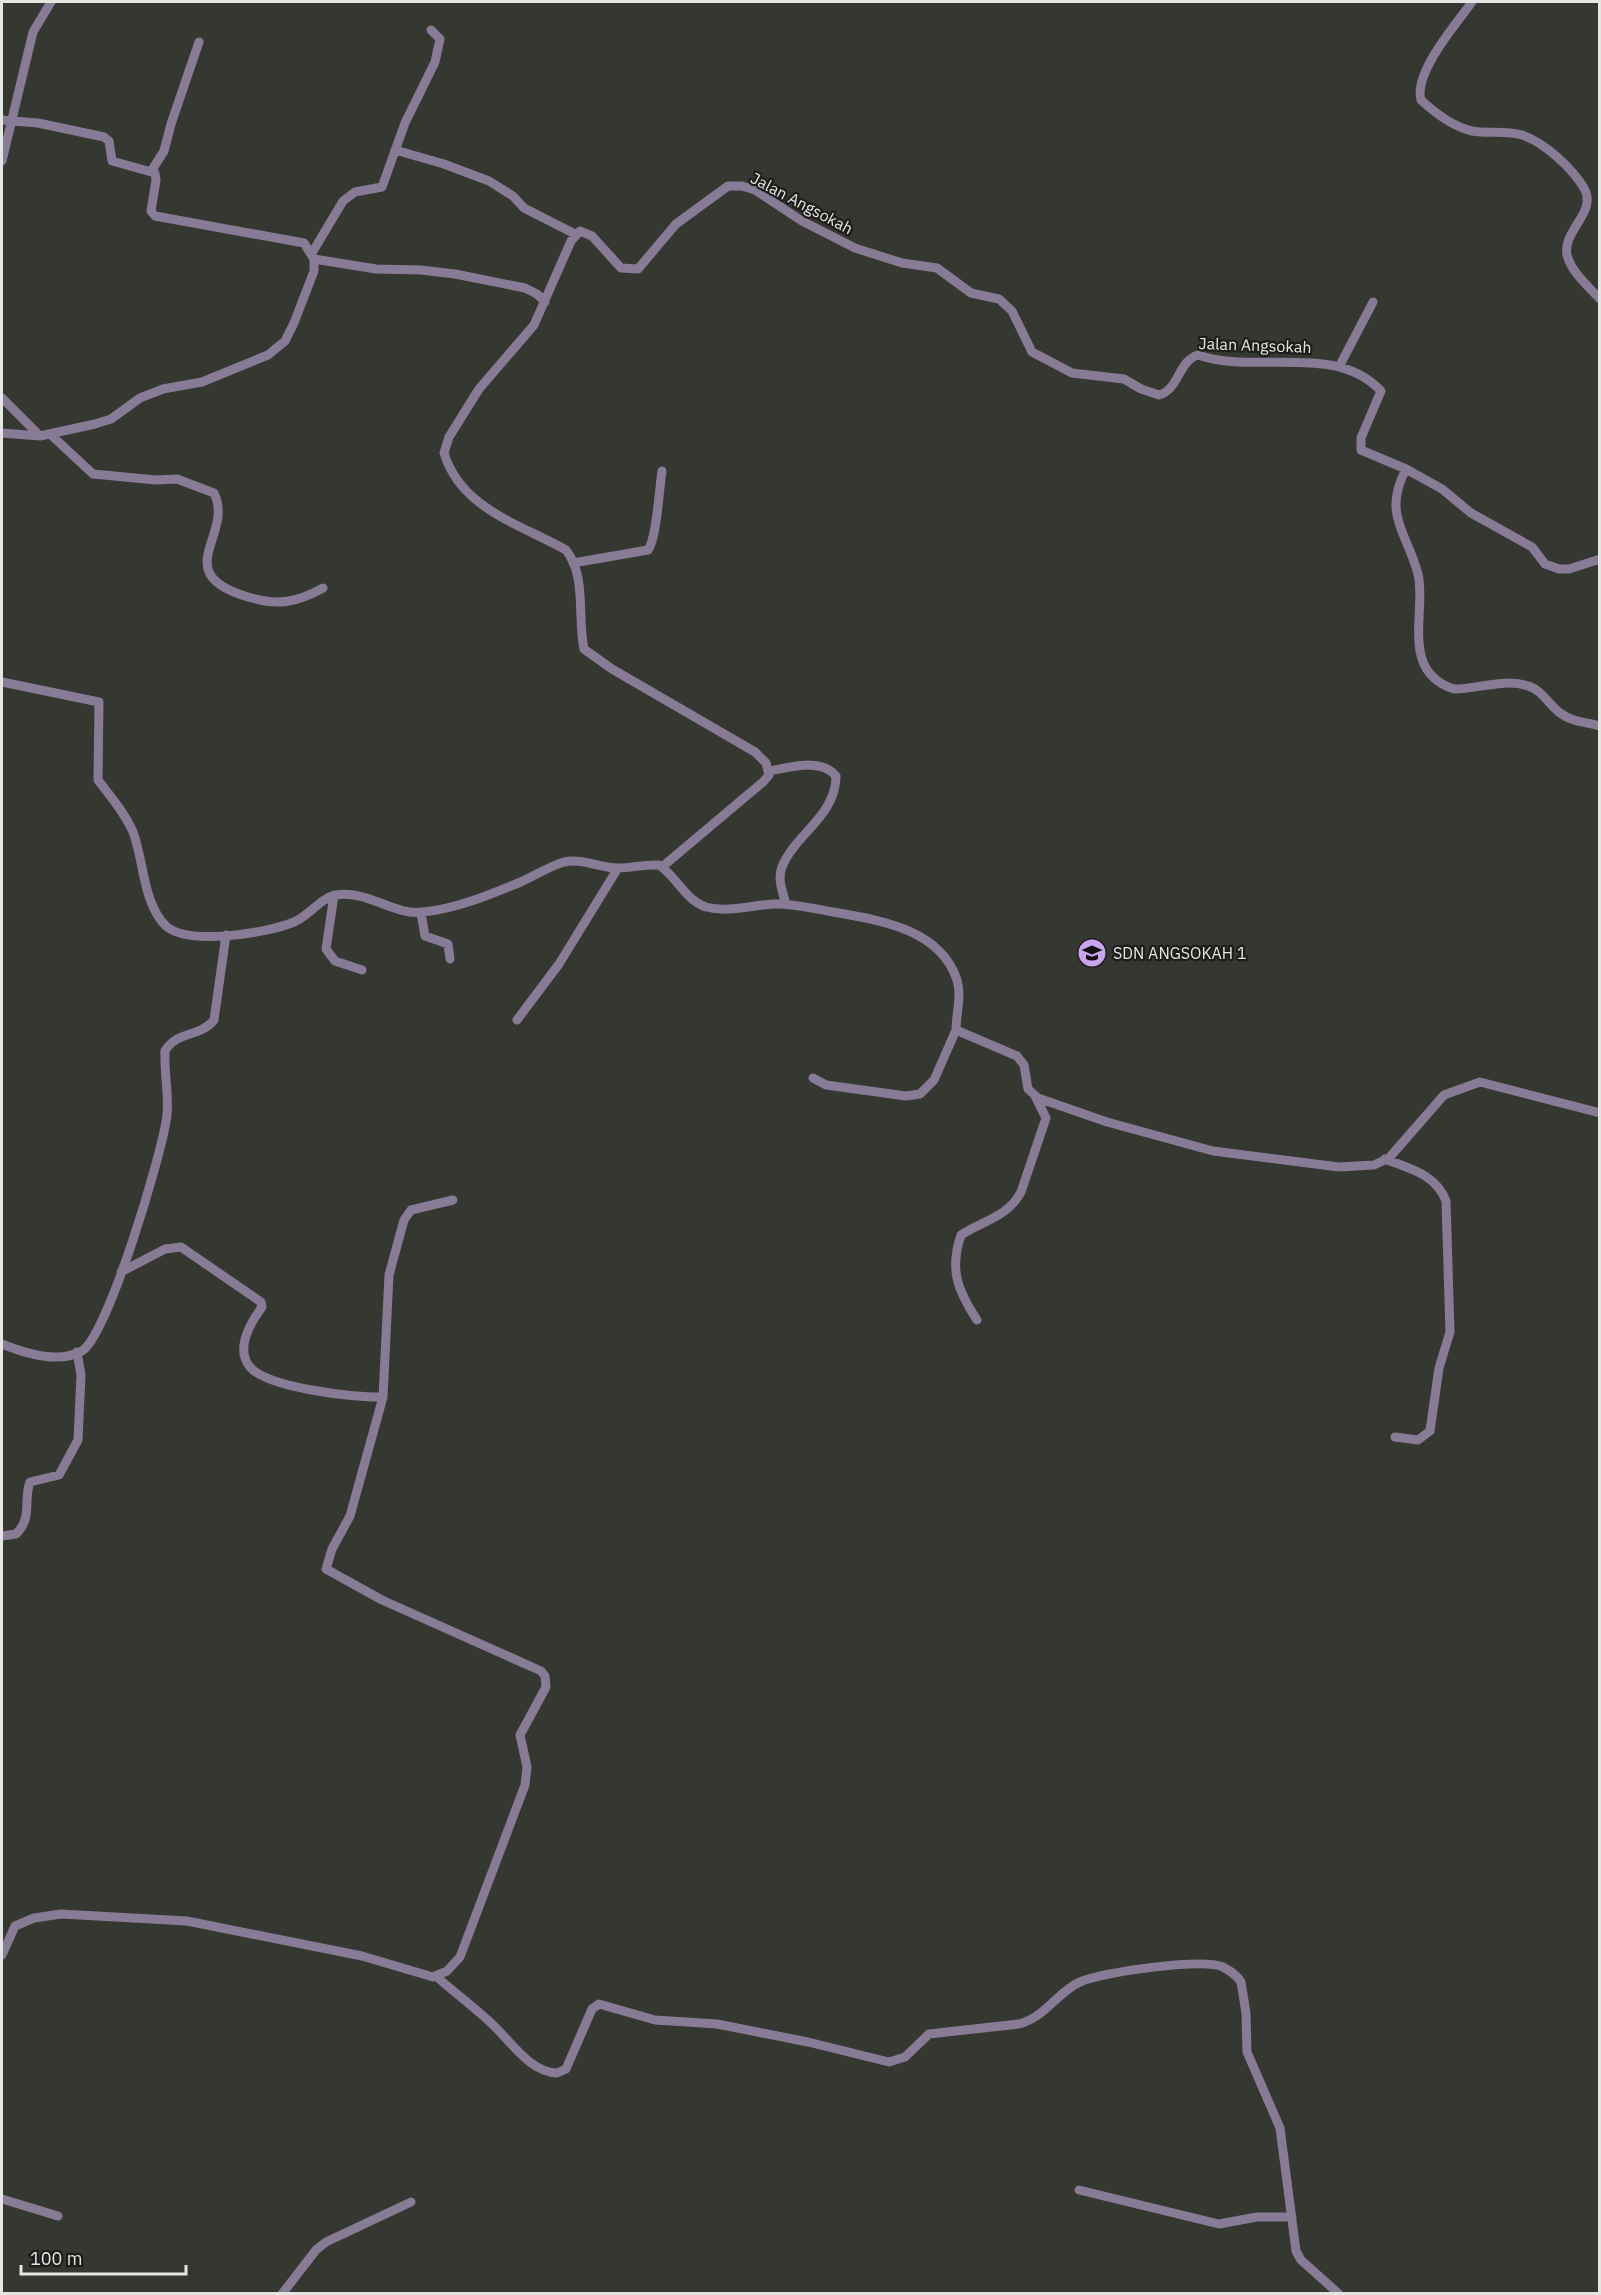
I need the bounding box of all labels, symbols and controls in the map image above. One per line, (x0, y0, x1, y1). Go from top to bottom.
street label: Jalan Angsokah (747, 168, 857, 238)
street label: Jalan Angsokah (1198, 333, 1312, 357)
school or university icon: SDN ANGSOKAH 1 (1076, 937, 1108, 969)
place label: SDN ANGSOKAH 1 (1113, 943, 1247, 963)
scale bar (21, 2238, 186, 2276)
text: 100 m (30, 2247, 82, 2270)

